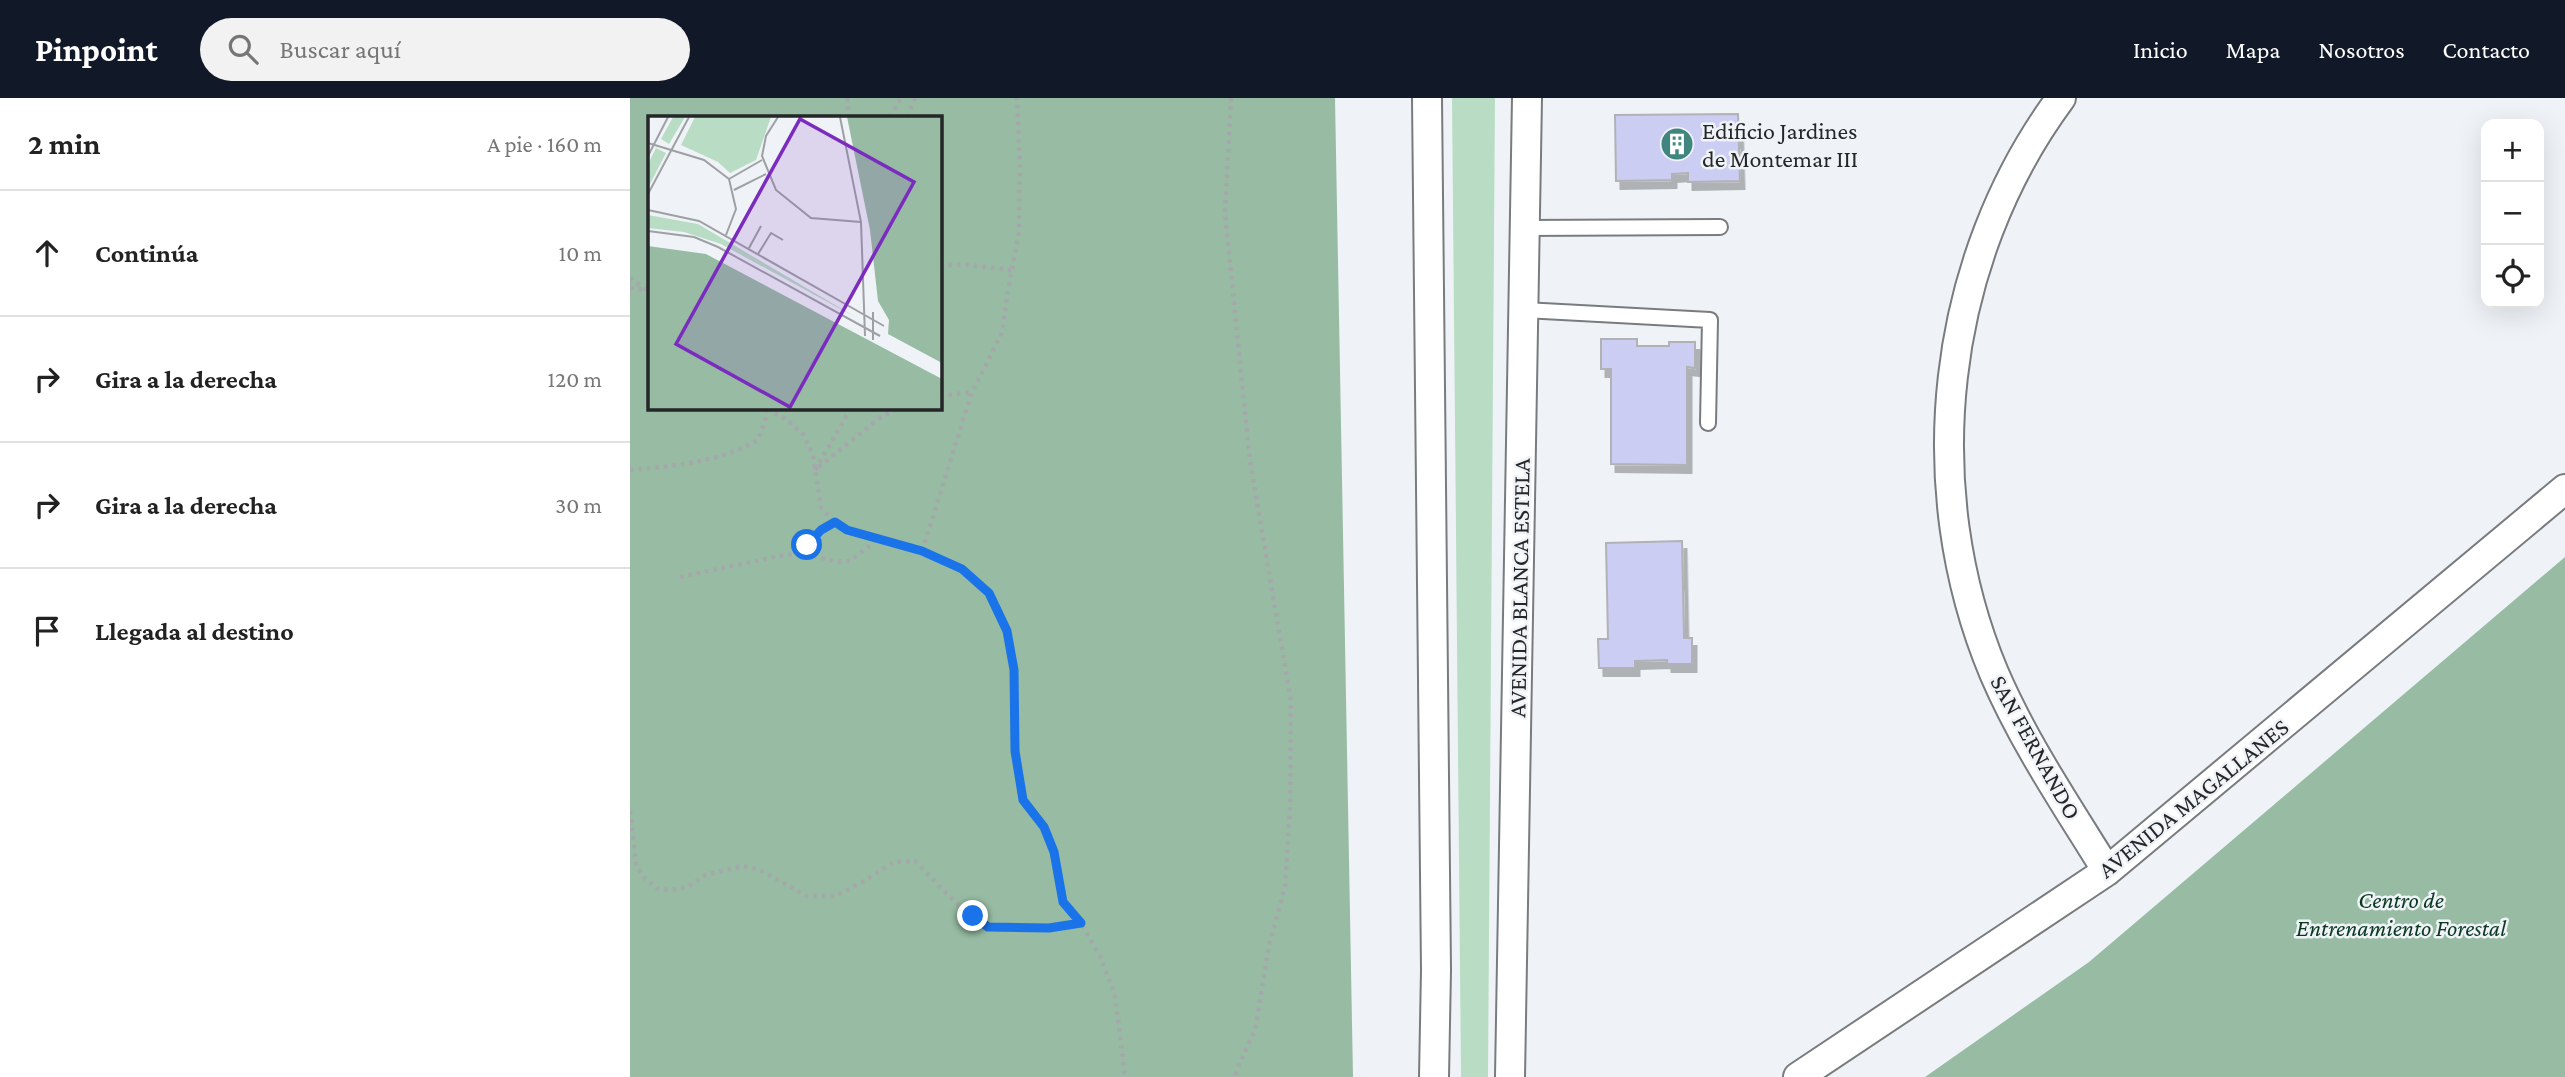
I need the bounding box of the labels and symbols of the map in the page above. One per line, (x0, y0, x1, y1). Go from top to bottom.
inset map (648, 116, 942, 410)
place label: Edificio Jardines de Montemar III (1702, 117, 1858, 172)
building icon: Edificio Jardines de Montemar III (1658, 125, 1696, 163)
street label: AVENIDA BLANCA ESTELA (1503, 458, 1535, 718)
route start (791, 529, 822, 560)
street label: SAN FERNANDO (1985, 670, 2087, 824)
street label: AVENIDA MAGALLANES (2092, 713, 2294, 883)
park label: Centro de Entrenamiento Forestal (2296, 886, 2507, 941)
route end (957, 900, 988, 931)

